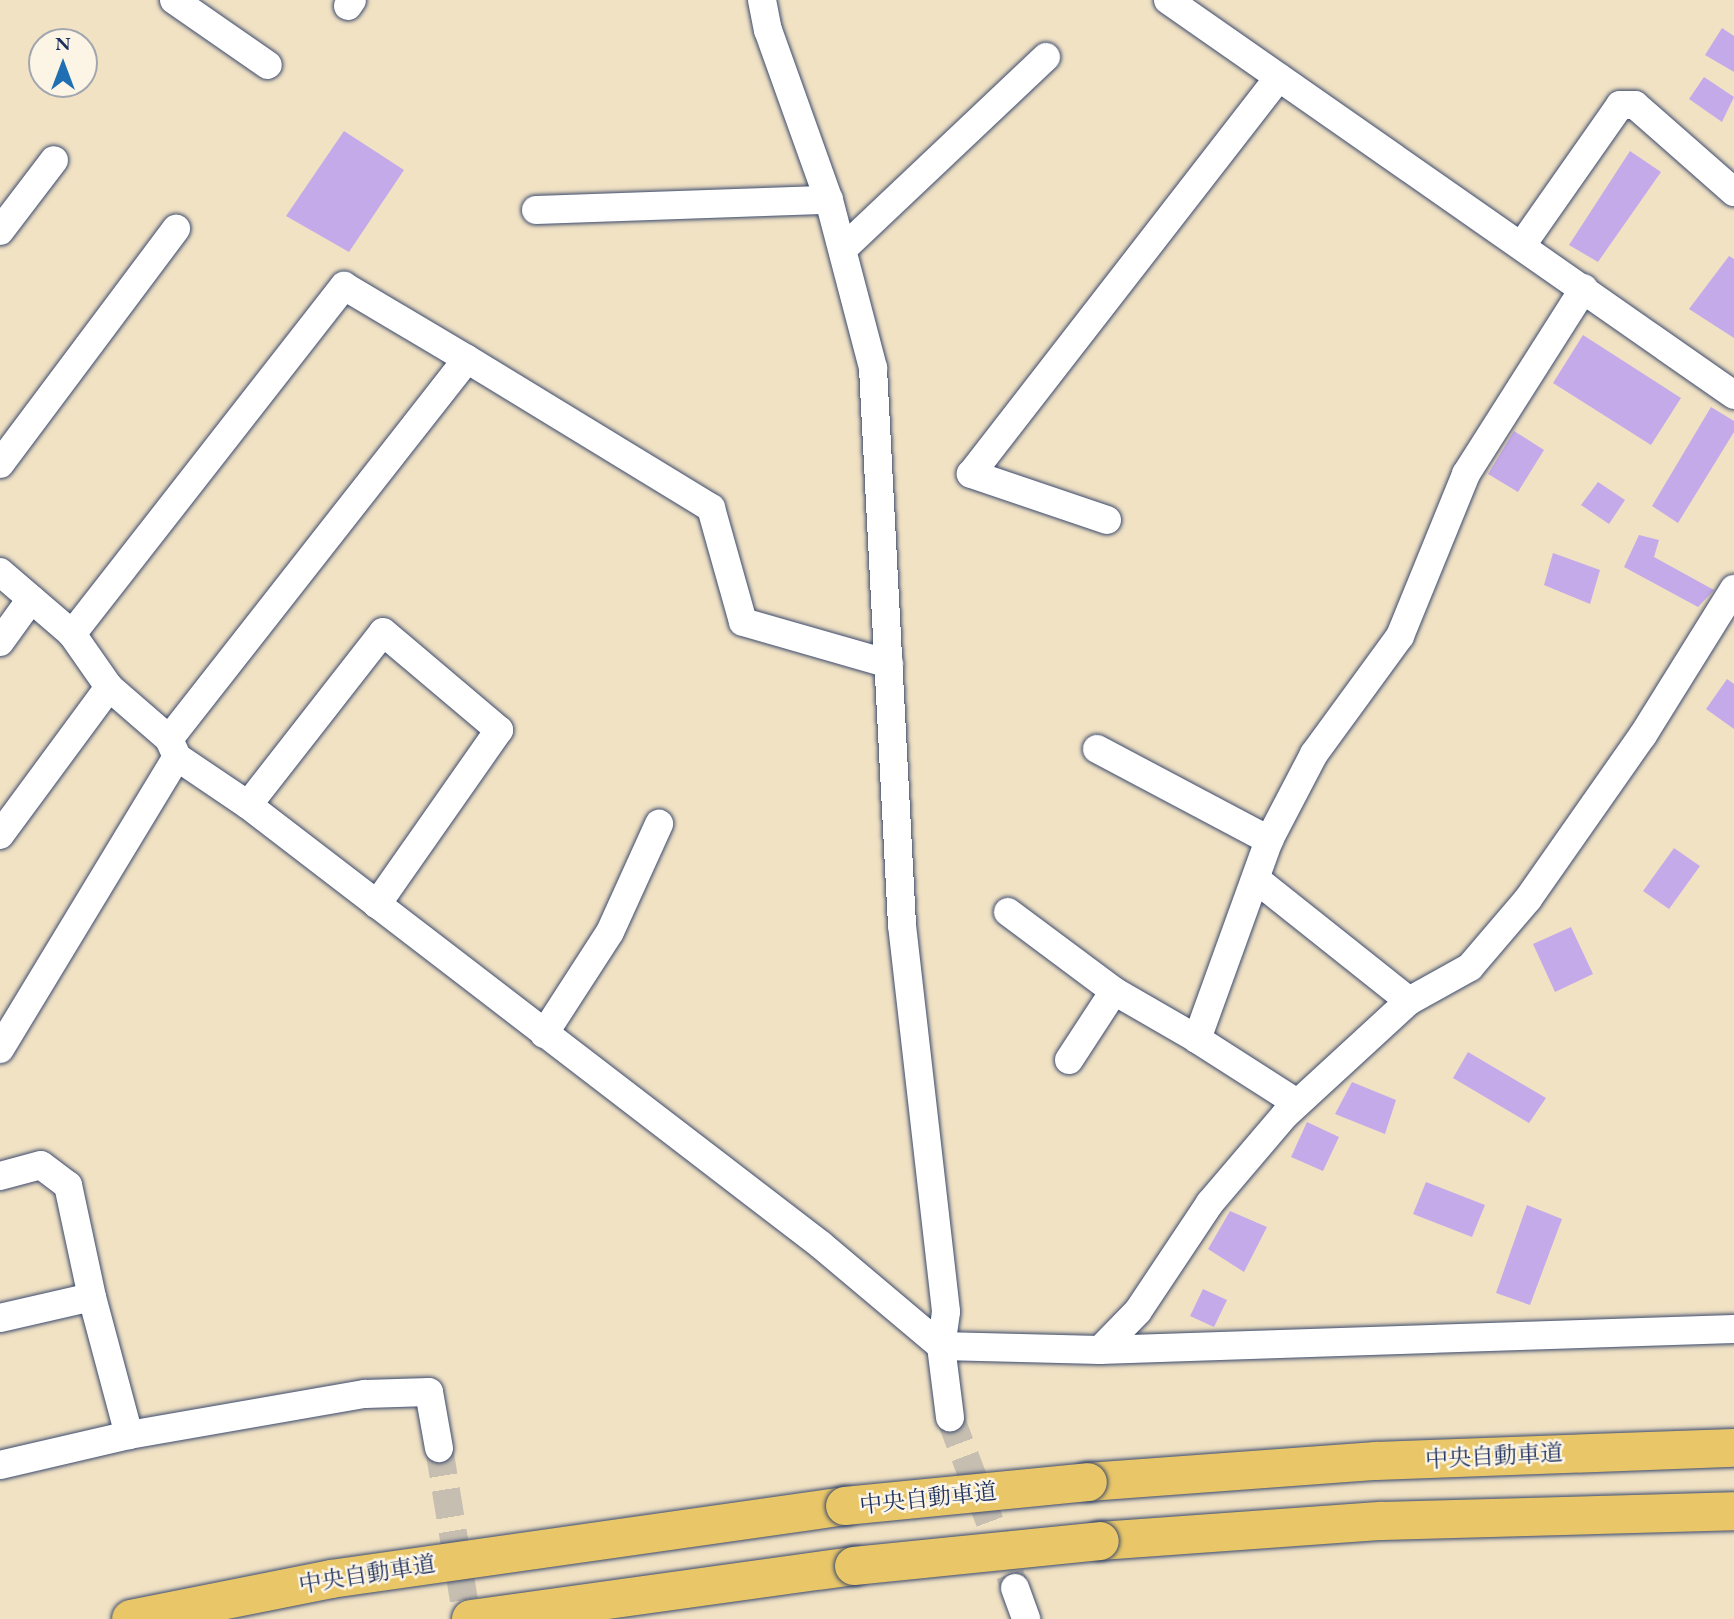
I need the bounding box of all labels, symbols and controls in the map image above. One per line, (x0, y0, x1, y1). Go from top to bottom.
north arrow (28, 28, 98, 98)
text: N (55, 31, 71, 56)
street label: 中央自動車道 (1424, 1439, 1564, 1473)
street label: 中央自動車道 (858, 1477, 998, 1519)
street label: 中央自動車道 (297, 1550, 437, 1598)

